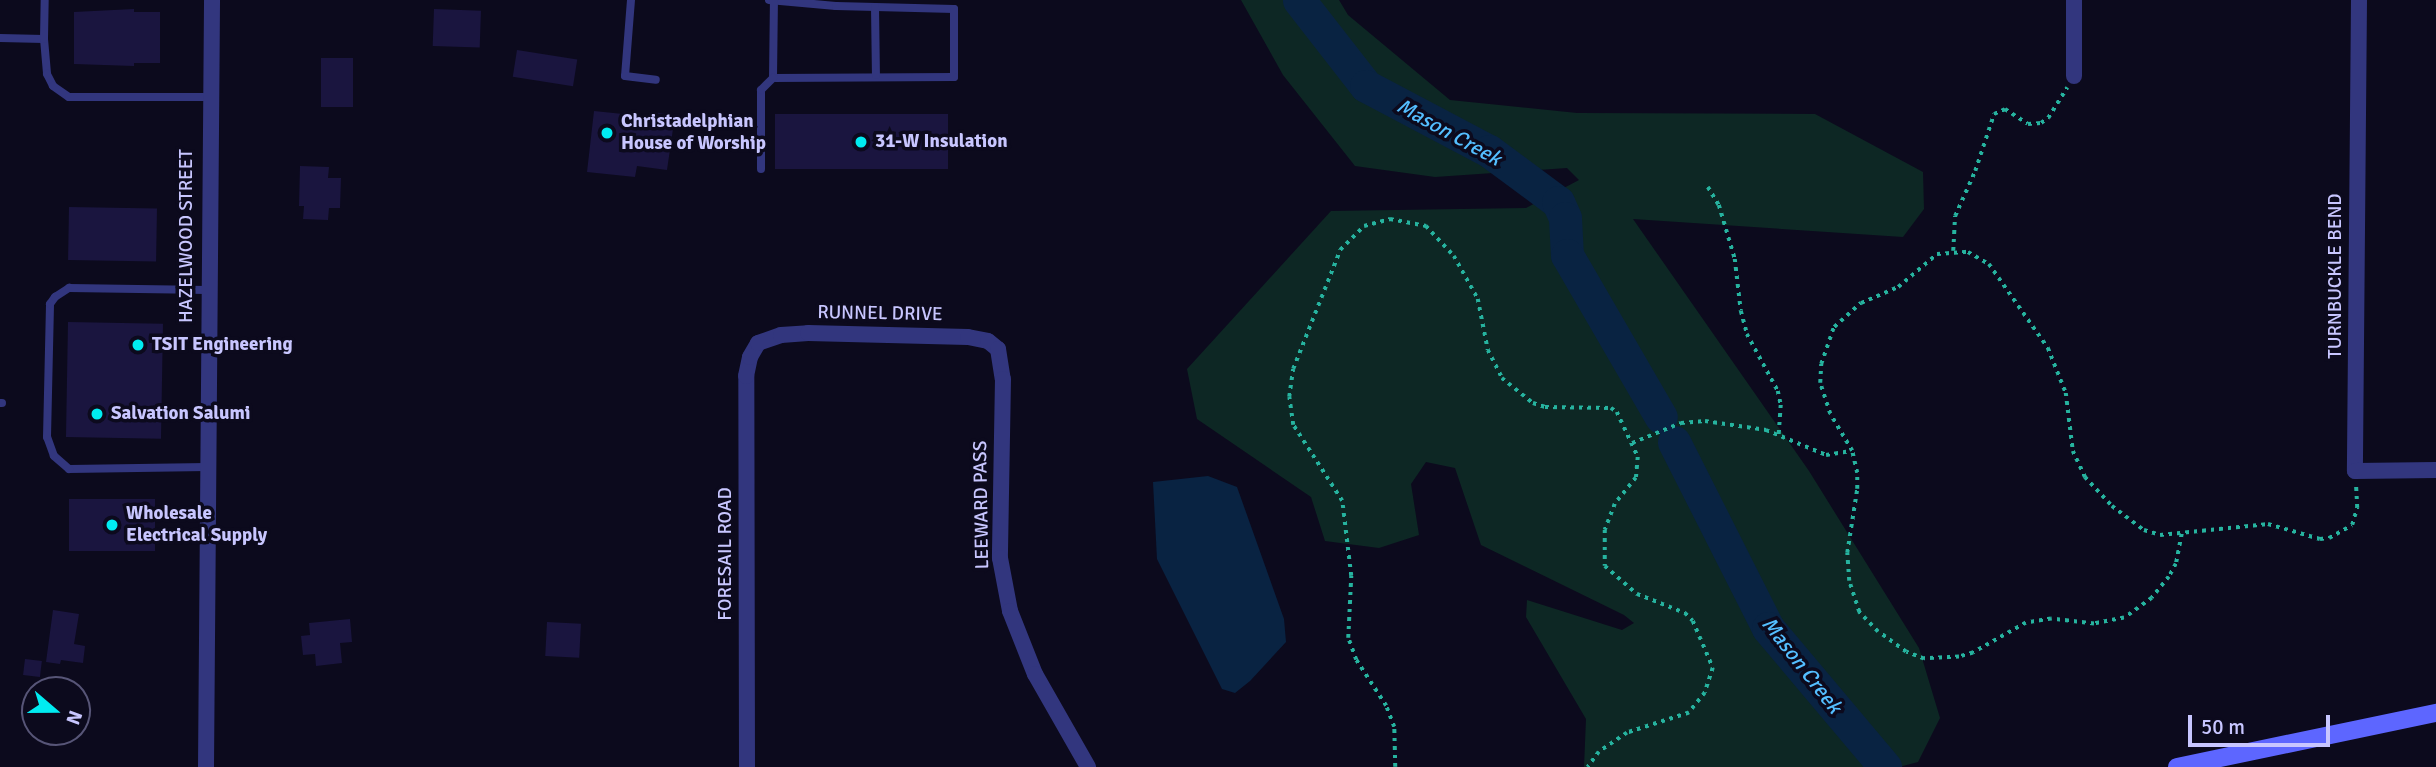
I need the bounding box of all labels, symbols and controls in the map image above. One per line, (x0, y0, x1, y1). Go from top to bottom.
water label: Mason Creek (1392, 93, 1506, 171)
place label: Christadelphian House of Worship (621, 111, 766, 155)
marker: Christadelphian House of Worship (599, 125, 615, 141)
place label: 31-W Insulation (875, 131, 1008, 153)
marker: 31-W Insulation (853, 134, 869, 150)
street label: HAZELWOOD STREET (176, 149, 198, 323)
street label: TURNBUCKLE BEND (2325, 193, 2347, 359)
street label: RUNNEL DRIVE (817, 302, 943, 326)
place label: TSIT Engineering (152, 334, 293, 356)
marker: TSIT Engineering (130, 337, 146, 353)
place label: Salvation Salumi (111, 403, 251, 425)
marker: Salvation Salumi (89, 406, 105, 422)
street label: LEEWARD PASS (969, 440, 995, 570)
street label: FORESAIL ROAD (715, 487, 737, 621)
place label: Wholesale Electrical Supply (126, 503, 267, 547)
marker: Wholesale Electrical Supply (104, 517, 120, 533)
water label: Mason Creek (1757, 612, 1847, 718)
north arrow (21, 676, 91, 746)
scale bar (2191, 700, 2333, 744)
text: N (60, 707, 87, 728)
text: 50 m (2201, 714, 2245, 740)

